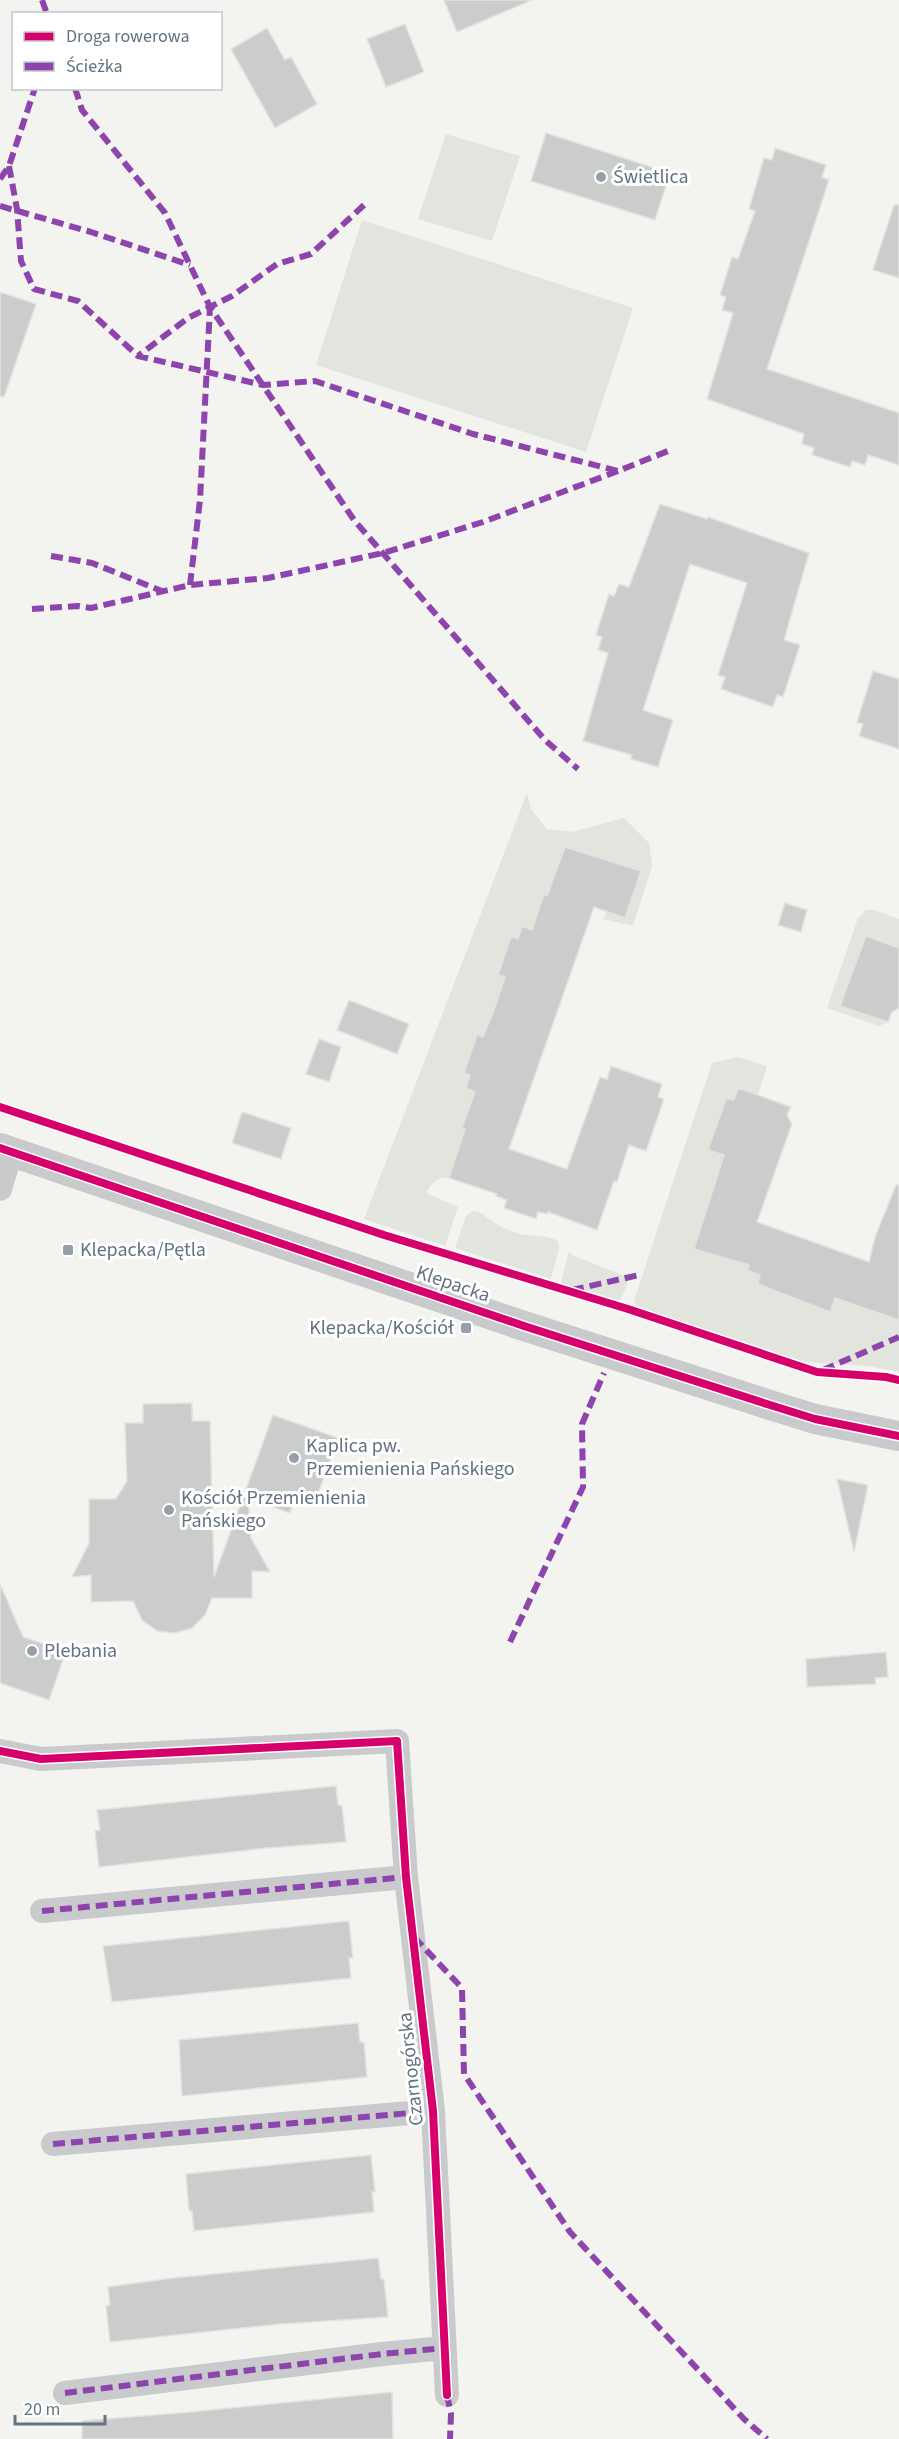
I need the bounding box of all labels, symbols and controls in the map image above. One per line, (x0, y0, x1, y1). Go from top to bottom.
legend (12, 12, 222, 90)
text: Droga rowerowa (66, 24, 190, 49)
text: Ścieżka (66, 54, 123, 79)
place label: Świetlica (613, 163, 688, 191)
marker: Świetlica (594, 170, 608, 184)
place label: Klepacka/Pętla (80, 1236, 206, 1264)
marker: Klepacka/Pętla (61, 1243, 75, 1257)
street label: Klepacka (412, 1258, 494, 1310)
place label: Klepacka/Kościół (309, 1314, 454, 1342)
marker: Klepacka/Kościół (459, 1321, 473, 1335)
place label: Kaplica pw. Przemienienia Pańskiego (306, 1432, 515, 1483)
marker: Kaplica pw. Przemienienia Pańskiego (287, 1451, 301, 1465)
place label: Kościół Przemienienia Pańskiego (181, 1484, 366, 1535)
marker: Kościół Przemienienia Pańskiego (162, 1503, 176, 1517)
place label: Plebania (44, 1637, 117, 1665)
marker: Plebania (25, 1644, 39, 1658)
street label: Czarnogórska (391, 2011, 431, 2127)
scale bar (15, 2388, 105, 2426)
text: 20 m (24, 2397, 60, 2422)

